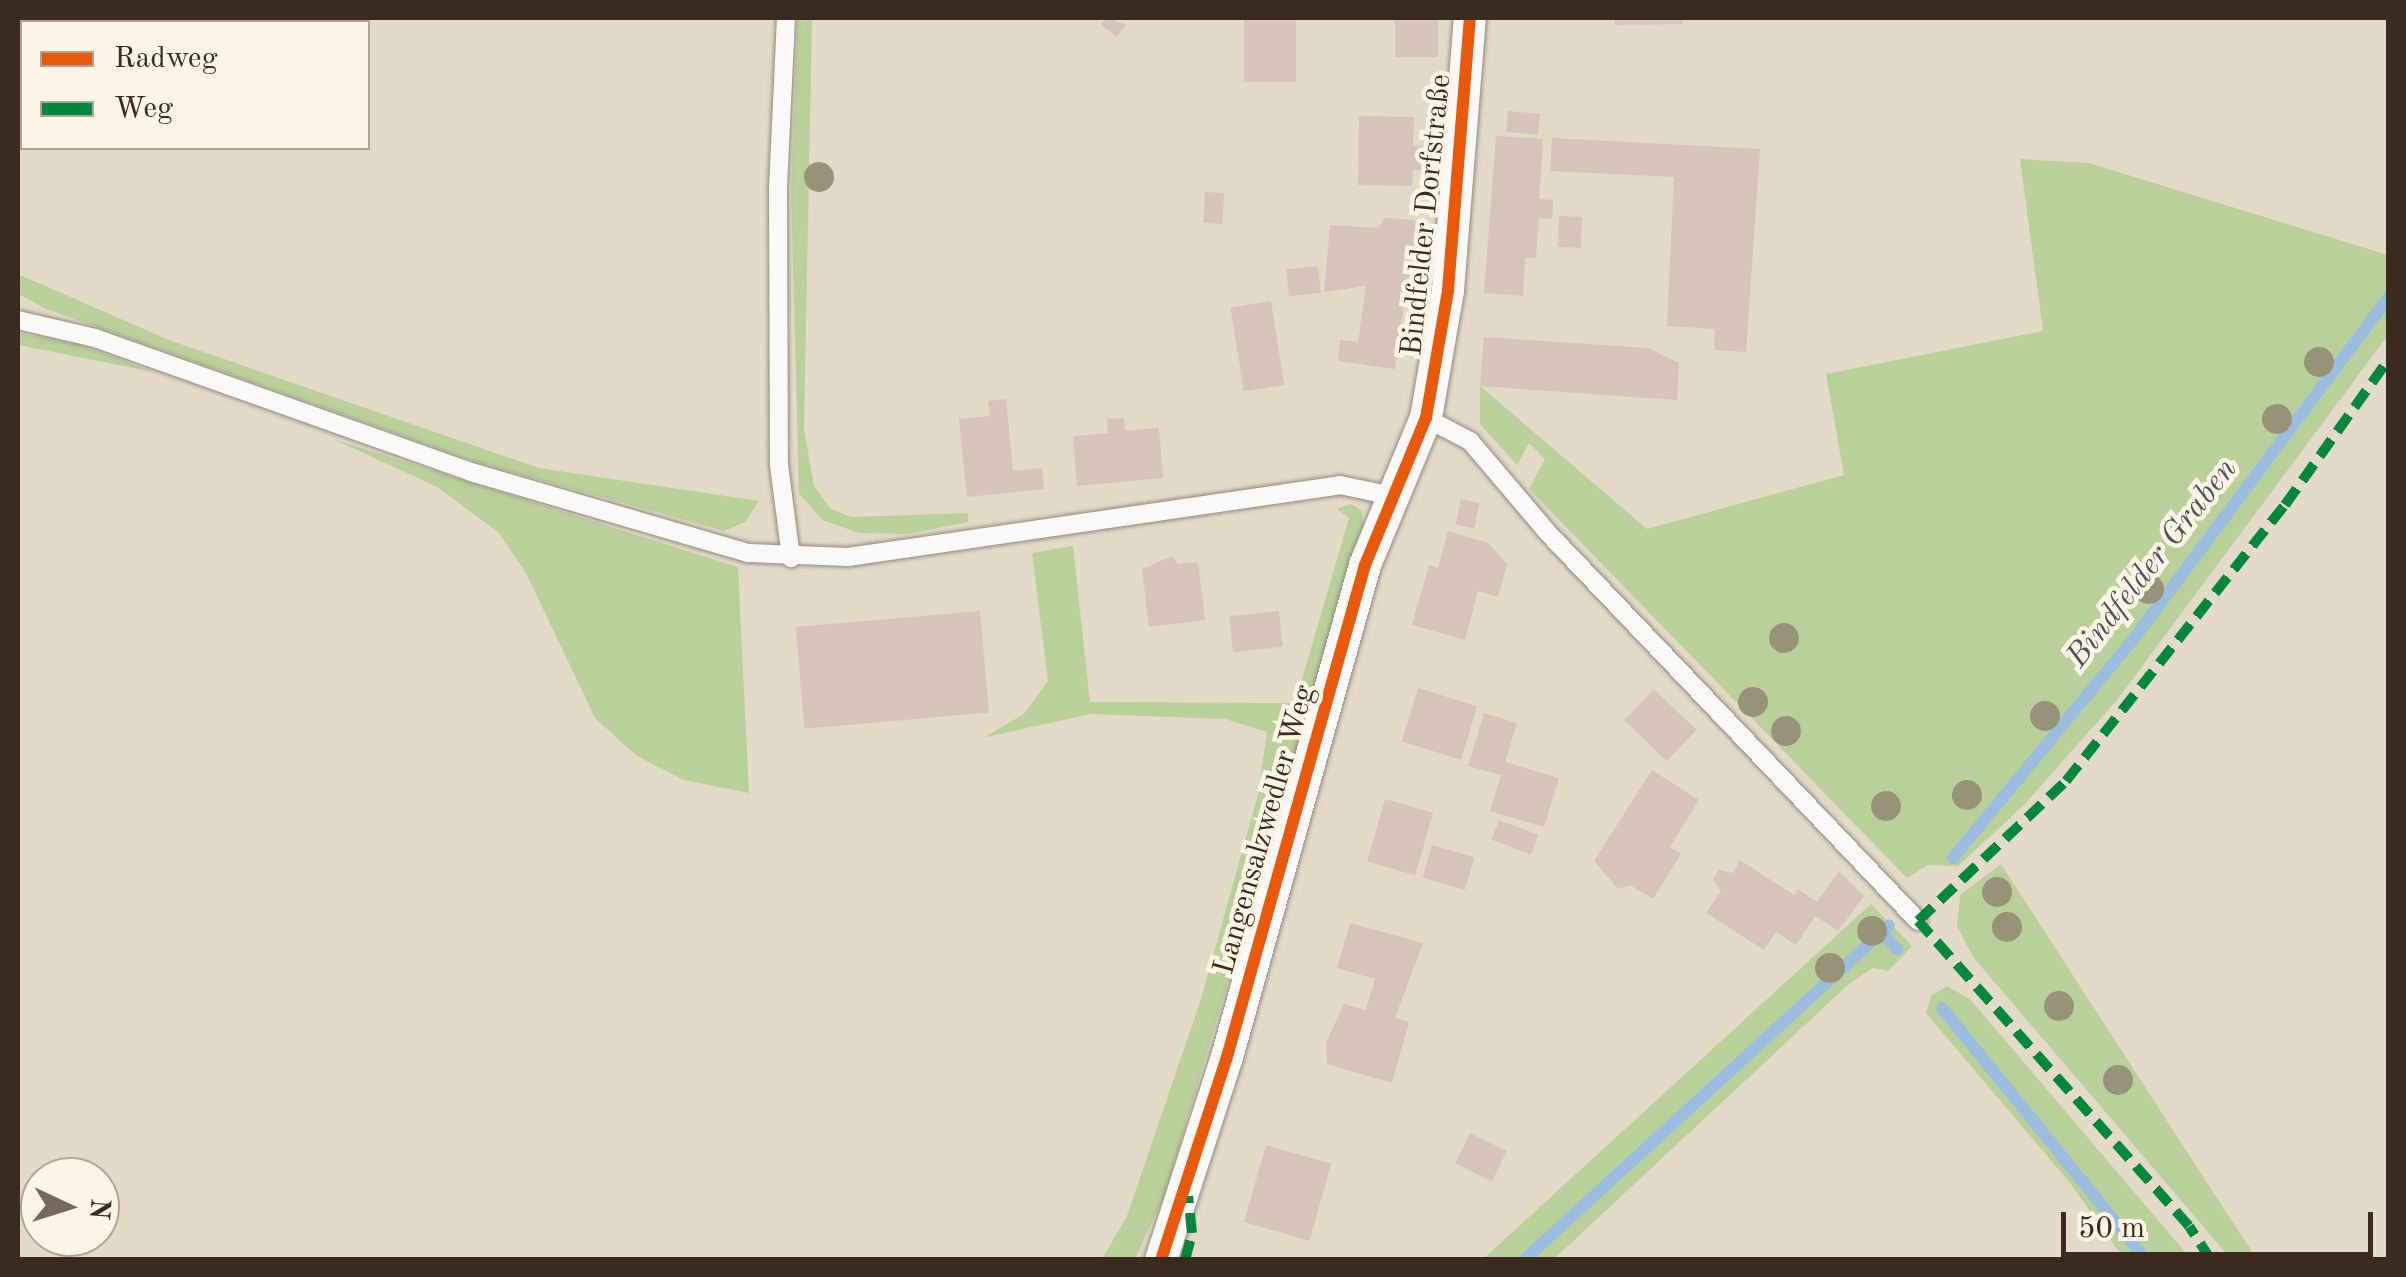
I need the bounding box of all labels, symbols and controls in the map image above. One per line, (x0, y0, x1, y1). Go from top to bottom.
legend (20, 20, 370, 150)
text: Radweg (114, 44, 218, 74)
street label: Bindfelder Dorfstraße (1394, 72, 1460, 358)
text: Weg (114, 94, 173, 124)
water label: Bindfelder Graben (2059, 452, 2247, 676)
street label: Langensalzwedler Weg (1206, 681, 1324, 979)
north arrow (20, 1157, 120, 1257)
scale bar (2066, 1192, 2378, 1254)
text: N (83, 1197, 113, 1221)
text: 50 m (2078, 1214, 2145, 1244)

